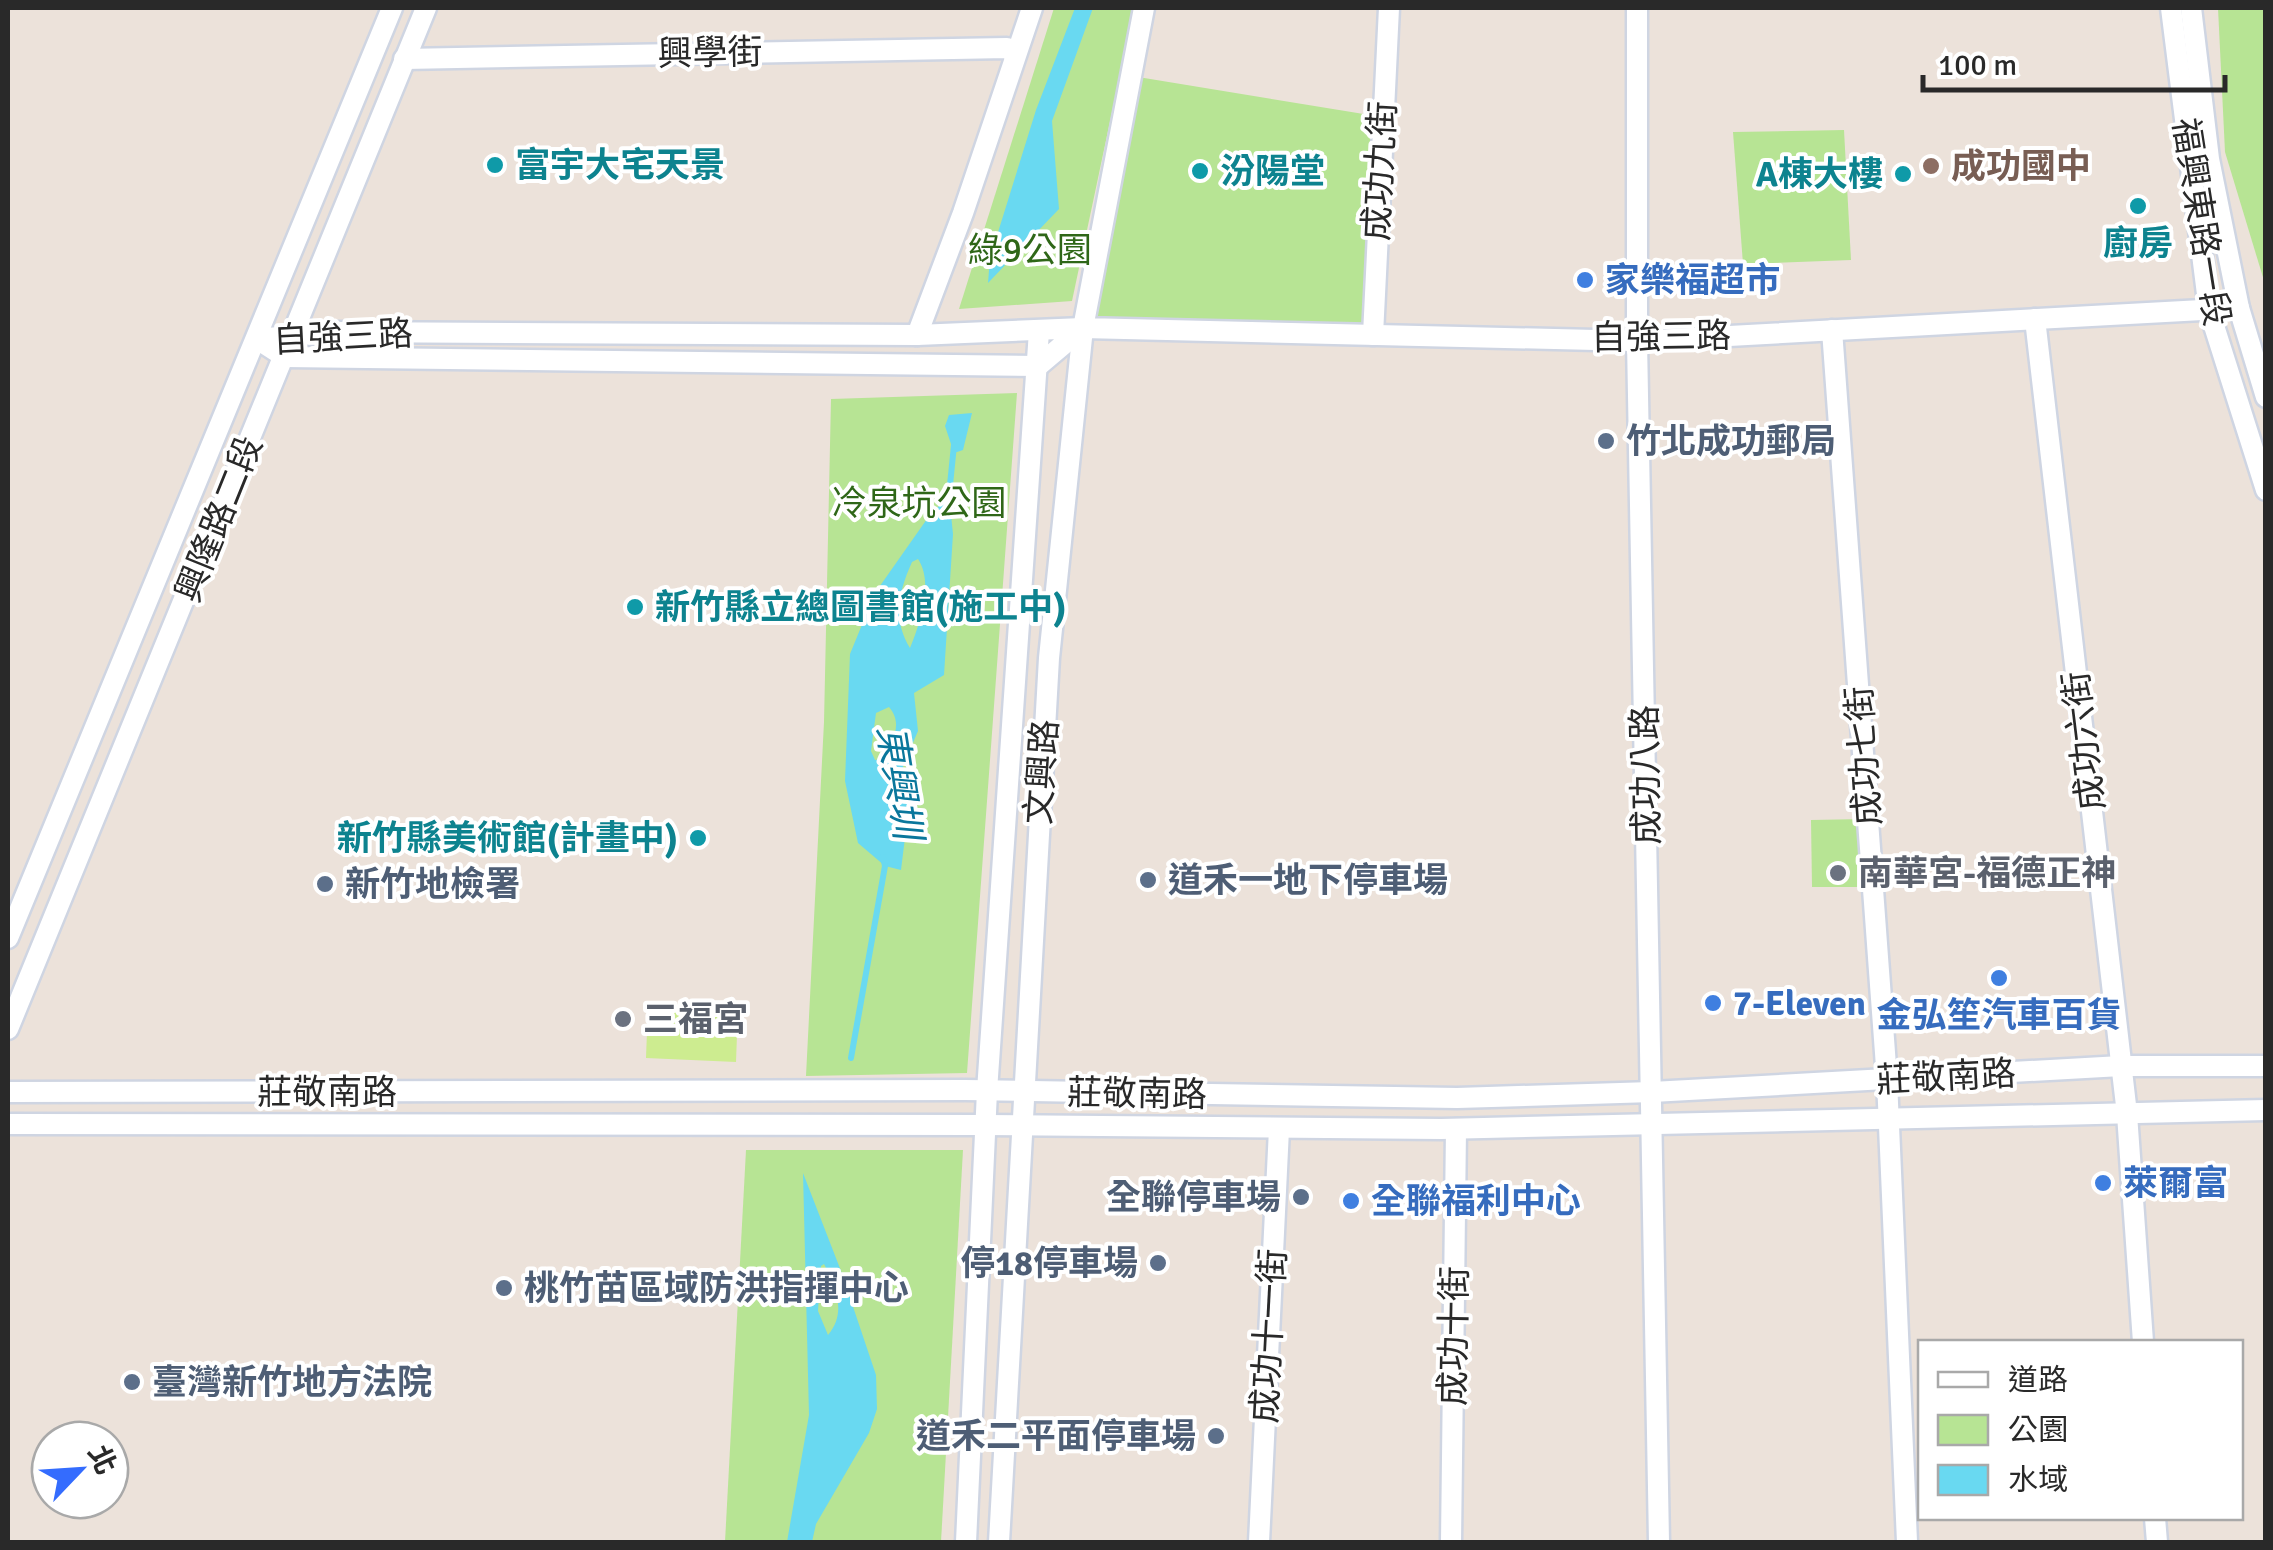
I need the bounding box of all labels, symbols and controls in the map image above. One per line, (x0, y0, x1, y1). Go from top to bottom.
scale bar (1923, 30, 2226, 92)
street label: 興學街 (657, 31, 763, 75)
text: 100 m (1938, 47, 2017, 84)
street label: 成功九街 (1355, 100, 1405, 242)
street label: 福興東路一段 (2163, 115, 2239, 329)
place label: 富宇大宅天景 (515, 144, 725, 187)
place label: 成功國中 (1951, 145, 2091, 188)
place label: 汾陽堂 (1220, 150, 1325, 193)
place label: A棟大樓 (1756, 153, 1883, 196)
marker: 富宇大宅天景 (484, 154, 506, 176)
marker: 成功國中 (1920, 155, 1942, 177)
marker: 汾陽堂 (1189, 160, 1211, 182)
marker: A棟大樓 (1892, 163, 1914, 185)
marker: 廚房 (2127, 195, 2149, 217)
place label: 廚房 (2103, 222, 2173, 265)
park label: 綠9公園 (968, 229, 1092, 272)
place label: 家樂福超市 (1605, 259, 1780, 302)
marker: 家樂福超市 (1574, 269, 1596, 291)
street label: 自強三路 (272, 312, 414, 362)
street label: 自強三路 (1591, 314, 1731, 360)
place label: 竹北成功郵局 (1626, 420, 1836, 463)
street label: 興隆路二段 (166, 430, 272, 608)
marker: 竹北成功郵局 (1595, 430, 1617, 452)
park label: 冷泉坑公園 (831, 482, 1007, 525)
place label: 新竹縣立總圖書館(施工中) (655, 586, 1066, 629)
marker: 新竹縣立總圖書館(施工中) (624, 596, 646, 618)
street label: 成功六街 (2054, 669, 2114, 813)
street label: 成功七街 (1838, 685, 1890, 827)
street label: 成功八路 (1623, 705, 1669, 845)
street label: 文興路 (1017, 718, 1067, 826)
water label: 東興圳 (867, 722, 932, 847)
place label: 新竹縣美術館(計畫中) (337, 817, 678, 860)
marker: 新竹縣美術館(計畫中) (687, 827, 709, 849)
place label: 南華宮-福德正神 (1858, 852, 2116, 895)
place label: 道禾一地下停車場 (1168, 859, 1448, 902)
marker: 南華宮-福德正神 (1827, 862, 1849, 884)
place label: 新竹地檢署 (345, 863, 520, 906)
marker: 道禾一地下停車場 (1137, 869, 1159, 891)
marker: 新竹地檢署 (314, 873, 336, 895)
marker: 金弘笙汽車百貨 (1988, 967, 2010, 989)
place label: 7-Eleven (1733, 982, 1866, 1025)
marker: 7-Eleven (1702, 992, 1724, 1014)
place label: 金弘笙汽車百貨 (1876, 994, 2122, 1037)
place label: 三福宮 (643, 998, 748, 1041)
marker: 三福宮 (612, 1008, 634, 1030)
street label: 莊敬南路 (1875, 1052, 2017, 1102)
street label: 莊敬南路 (257, 1071, 397, 1114)
street label: 莊敬南路 (1067, 1071, 1207, 1117)
place label: 萊爾富 (2123, 1162, 2228, 1205)
marker: 萊爾富 (2092, 1172, 2114, 1194)
place label: 全聯停車場 (1106, 1176, 1281, 1219)
place label: 全聯福利中心 (1371, 1180, 1581, 1223)
marker: 全聯停車場 (1290, 1186, 1312, 1208)
marker: 全聯福利中心 (1340, 1190, 1362, 1212)
place label: 停18停車場 (960, 1242, 1138, 1285)
street label: 成功十一街 (1243, 1247, 1295, 1425)
marker: 停18停車場 (1147, 1252, 1169, 1274)
street label: 成功十街 (1431, 1266, 1477, 1406)
place label: 桃竹苗區域防洪指揮中心 (524, 1267, 909, 1310)
marker: 桃竹苗區域防洪指揮中心 (493, 1277, 515, 1299)
legend (1918, 1340, 2243, 1520)
place label: 臺灣新竹地方法院 (152, 1361, 432, 1404)
text: 道路 (2008, 1362, 2068, 1399)
marker: 臺灣新竹地方法院 (121, 1371, 143, 1393)
text: 公園 (2008, 1412, 2068, 1449)
place label: 道禾二平面停車場 (916, 1415, 1196, 1458)
north arrow (30, 1420, 130, 1520)
marker: 道禾二平面停車場 (1205, 1425, 1227, 1447)
text: 北 (80, 1440, 123, 1480)
text: 水域 (2008, 1462, 2068, 1499)

